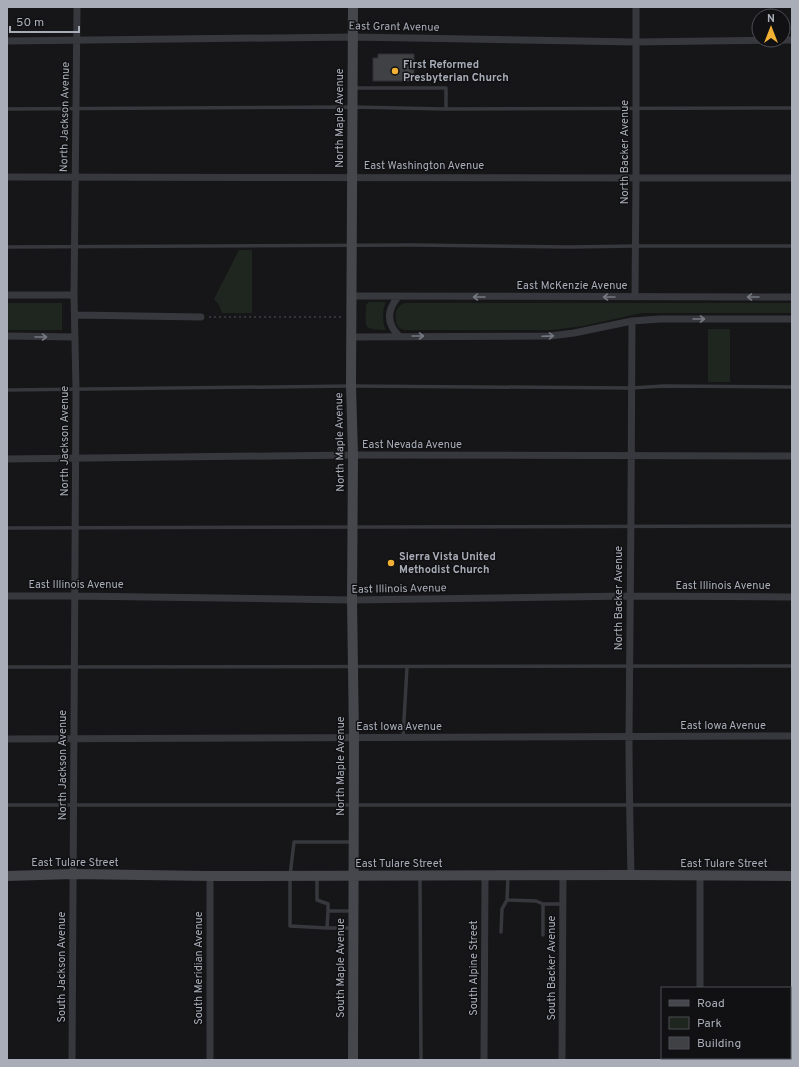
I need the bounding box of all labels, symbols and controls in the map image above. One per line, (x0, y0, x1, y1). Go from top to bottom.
scale bar (10, 8, 79, 34)
north arrow (751, 8, 791, 48)
text: N (767, 12, 775, 26)
text: 50 m (16, 15, 44, 31)
street label: East Grant Avenue (348, 19, 440, 35)
place label: First Reformed Presbyterian Church (403, 58, 509, 85)
street label: North Jackson Avenue (57, 62, 73, 172)
marker: First Reformed Presbyterian Church (390, 66, 400, 76)
street label: North Maple Avenue (333, 68, 347, 168)
street label: North Backer Avenue (618, 100, 632, 204)
street label: East Washington Avenue (364, 159, 484, 173)
street label: East McKenzie Avenue (517, 279, 628, 293)
one-way arrow (473, 293, 486, 301)
one-way arrow (603, 293, 616, 301)
one-way arrow (747, 293, 760, 301)
one-way arrow (692, 315, 705, 323)
one-way arrow (411, 332, 424, 340)
one-way arrow (541, 332, 554, 339)
one-way arrow (34, 333, 47, 341)
street label: North Jackson Avenue (58, 386, 72, 496)
street label: North Maple Avenue (332, 392, 348, 492)
street label: East Nevada Avenue (362, 438, 462, 452)
street label: North Backer Avenue (612, 546, 626, 650)
place label: Sierra Vista United Methodist Church (399, 550, 496, 577)
marker: Sierra Vista United Methodist Church (386, 558, 396, 568)
street label: East Illinois Avenue (28, 578, 124, 592)
street label: East Illinois Avenue (675, 579, 771, 593)
street label: East Illinois Avenue (351, 581, 447, 597)
street label: North Jackson Avenue (56, 710, 70, 820)
street label: North Maple Avenue (334, 716, 348, 816)
street label: East Iowa Avenue (680, 719, 766, 733)
street label: East Iowa Avenue (356, 720, 442, 734)
street label: East Tulare Street (31, 856, 119, 870)
street label: East Tulare Street (355, 857, 443, 871)
street label: East Tulare Street (680, 857, 768, 871)
street label: South Meridian Avenue (192, 911, 206, 1025)
street label: South Jackson Avenue (55, 912, 69, 1022)
street label: South Backer Avenue (545, 915, 559, 1020)
street label: South Maple Avenue (334, 918, 348, 1018)
street label: South Alpine Street (467, 920, 481, 1016)
legend (661, 987, 791, 1059)
text: Road (697, 996, 725, 1012)
text: Park (697, 1016, 722, 1032)
text: Building (697, 1036, 741, 1052)

